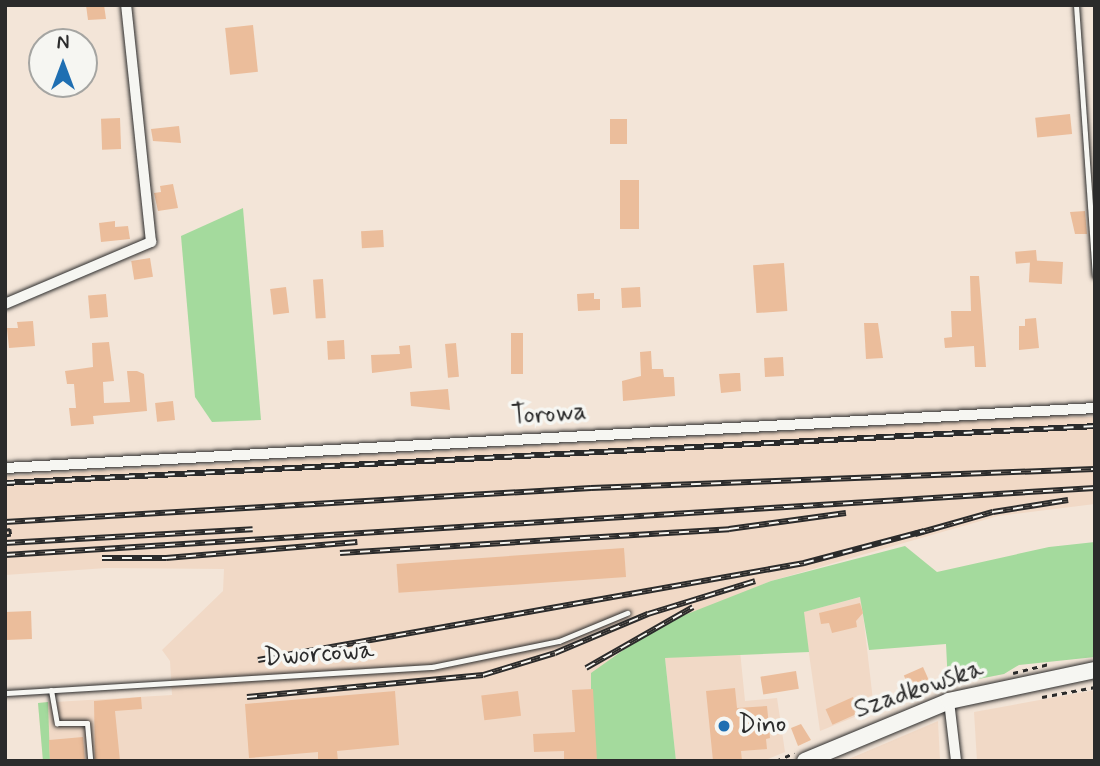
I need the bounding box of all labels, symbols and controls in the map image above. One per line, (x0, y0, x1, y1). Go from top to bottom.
north arrow (28, 28, 98, 98)
text: N (57, 31, 69, 56)
street label: Torowa (510, 397, 588, 433)
street label: Dworcowa (263, 636, 375, 674)
street label: Szadkowska (850, 653, 988, 727)
place label: Dino (738, 710, 786, 742)
marker: Dino (716, 718, 732, 734)

